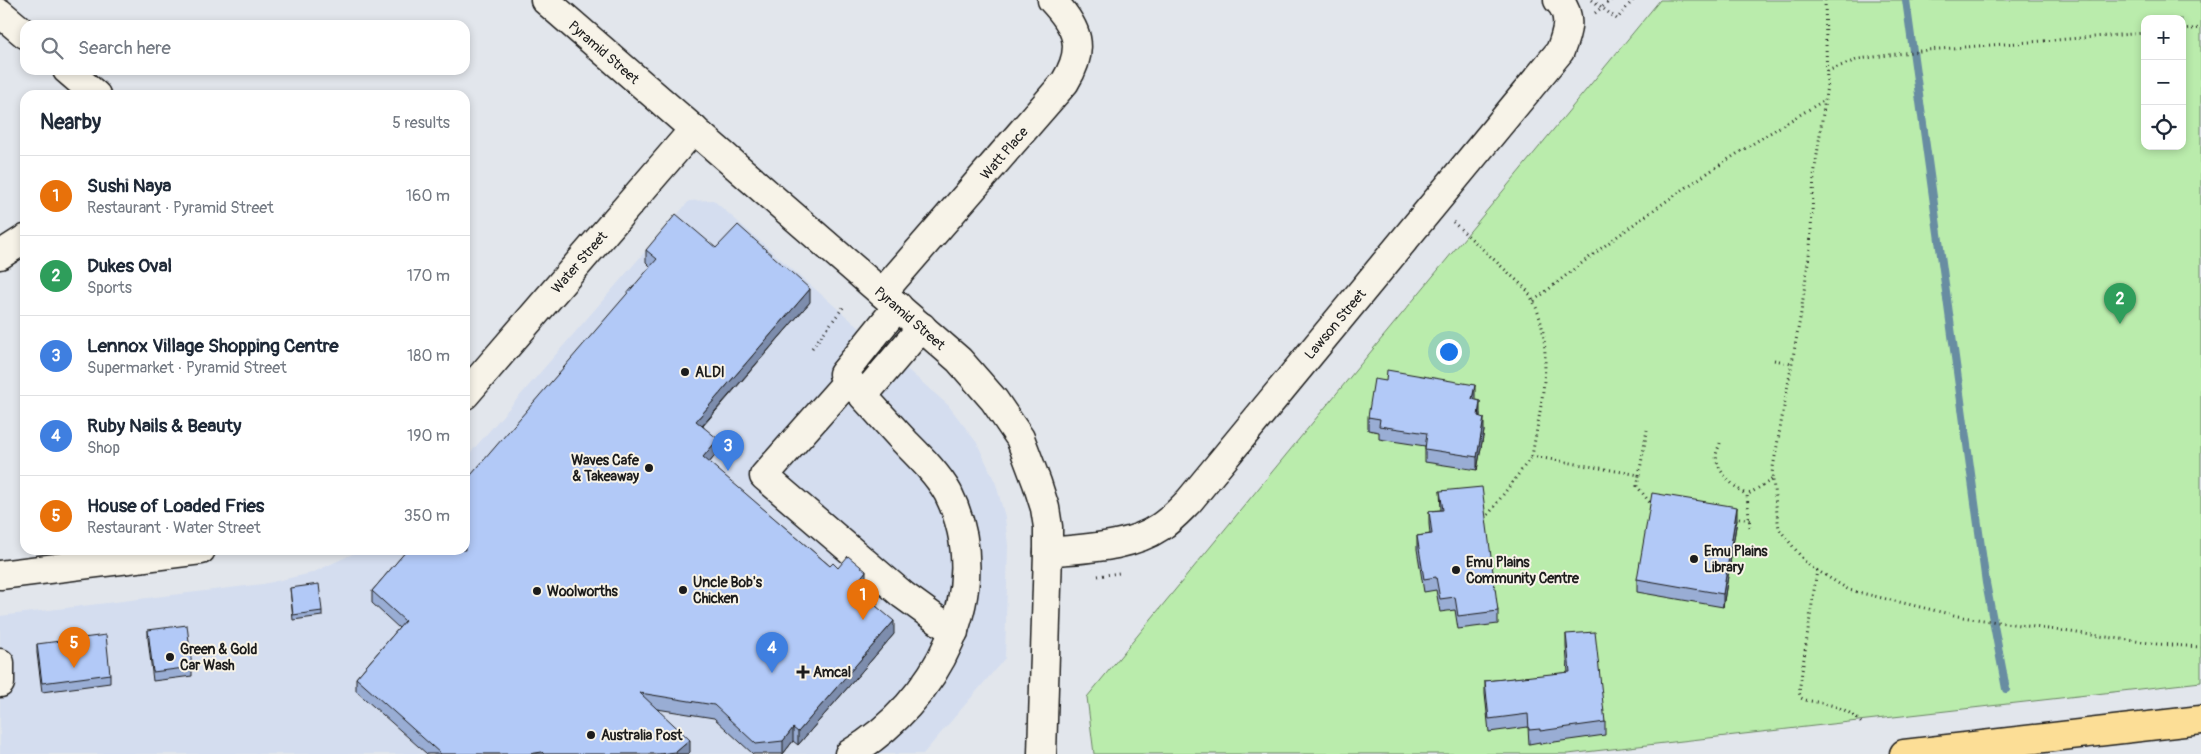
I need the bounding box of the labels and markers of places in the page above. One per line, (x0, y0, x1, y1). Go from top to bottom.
pin: 2 (2104, 283, 2136, 324)
place label: ALDI (695, 364, 725, 381)
marker: ALDI (679, 366, 691, 378)
pin: 3 (712, 430, 744, 471)
place label: Waves Cafe & Takeaway (571, 452, 640, 485)
marker: Waves Cafe & Takeaway (643, 462, 655, 474)
place label: Emu Plains Library (1704, 543, 1768, 576)
marker: Emu Plains Library (1688, 553, 1700, 565)
place label: Emu Plains Community Centre (1466, 554, 1580, 587)
marker: Emu Plains Community Centre (1450, 564, 1462, 576)
place label: Uncle Bob's Chicken (693, 574, 763, 607)
pin: 1 (847, 579, 879, 620)
place label: Woolworths (547, 583, 618, 600)
marker: Uncle Bob's Chicken (677, 584, 689, 596)
marker: Woolworths (531, 585, 543, 597)
pin: 5 (58, 627, 90, 668)
pin: 4 (756, 632, 788, 673)
place label: Green & Gold Car Wash (180, 641, 257, 674)
marker: Green & Gold Car Wash (164, 651, 176, 663)
place label: Amcal (813, 664, 851, 681)
marker: Amcal (797, 666, 809, 678)
place label: Australia Post (601, 727, 683, 744)
marker: Australia Post (585, 729, 597, 741)

